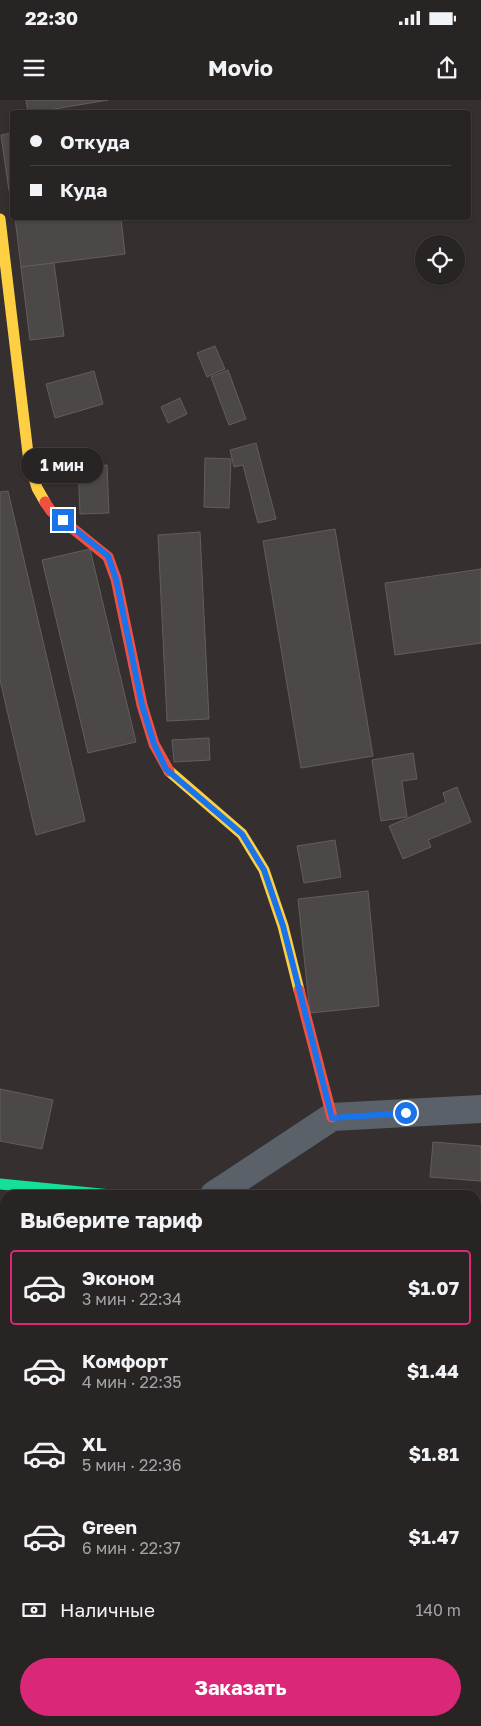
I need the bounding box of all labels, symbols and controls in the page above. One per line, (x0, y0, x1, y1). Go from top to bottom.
text: 22:30 (25, 6, 78, 29)
icon: menu (20, 54, 48, 82)
text: Movio (208, 54, 273, 81)
icon: share (433, 54, 461, 82)
text: Откуда (60, 130, 130, 153)
text: Куда (60, 178, 107, 201)
map controls (415, 235, 465, 285)
button: locate (415, 235, 465, 285)
callout: 1 мин (22, 448, 104, 482)
text: 1 мин (40, 455, 84, 475)
route end (52, 509, 74, 531)
route start (395, 1102, 417, 1124)
text: Выберите тариф (20, 1206, 203, 1233)
icon: car (22, 1265, 67, 1310)
text: Эконом (82, 1266, 154, 1289)
text: $1.07 (408, 1276, 459, 1299)
text: 3 мин · 22:34 (82, 1289, 182, 1309)
icon: car (22, 1348, 67, 1393)
text: Комфорт (82, 1349, 168, 1372)
text: $1.44 (407, 1359, 459, 1382)
text: 4 мин · 22:35 (82, 1372, 182, 1392)
icon: car (22, 1431, 67, 1476)
text: XL (82, 1432, 107, 1455)
text: $1.81 (408, 1442, 459, 1465)
text: 5 мин · 22:36 (82, 1455, 182, 1475)
icon: car (22, 1514, 67, 1559)
text: Green (82, 1515, 137, 1538)
text: $1.47 (408, 1525, 459, 1548)
text: 6 мин · 22:37 (82, 1538, 181, 1558)
icon: cash (20, 1596, 48, 1624)
text: Наличные (60, 1598, 155, 1621)
text: 140 m (415, 1600, 461, 1620)
button: Заказать (20, 1658, 461, 1716)

